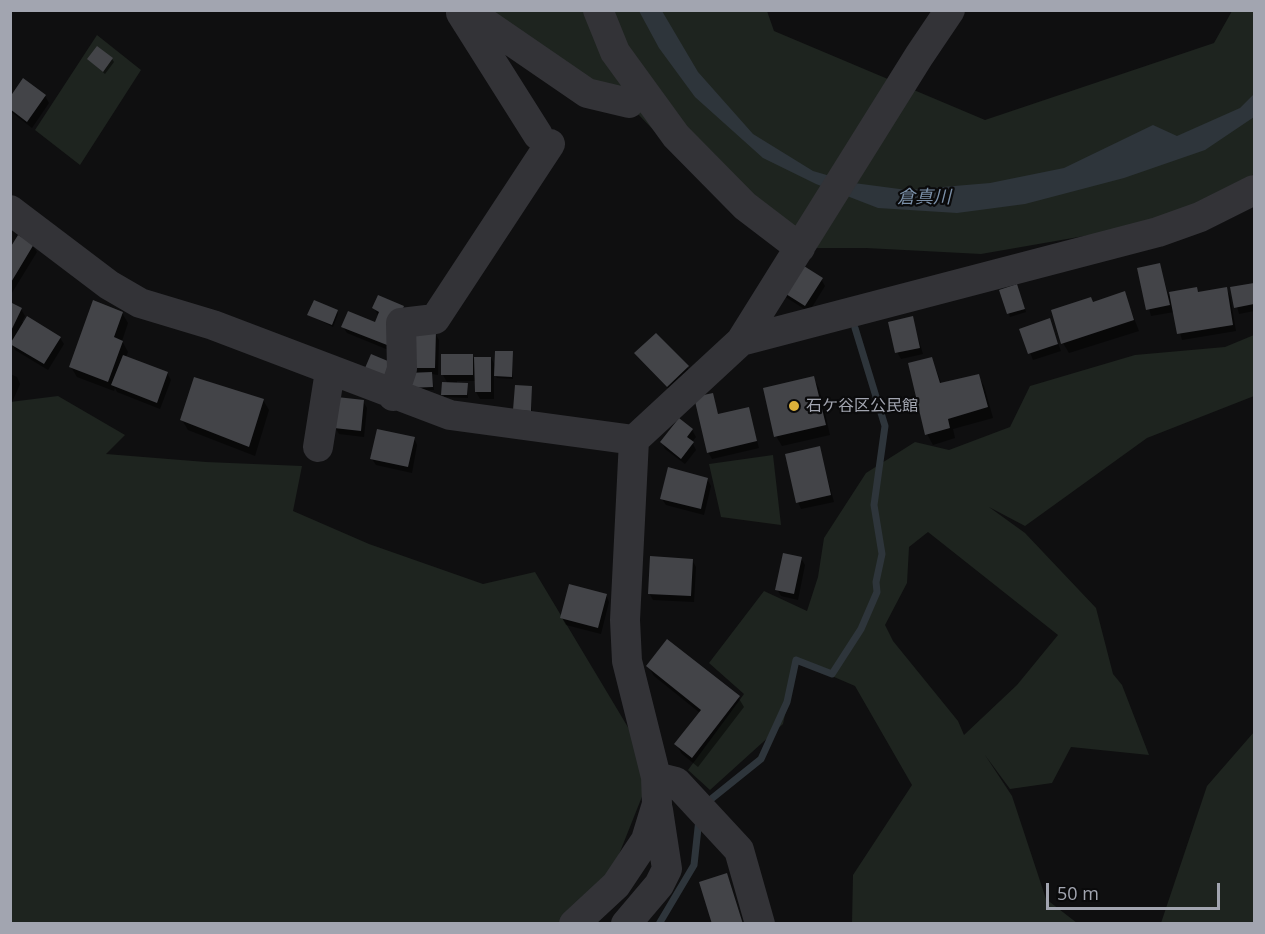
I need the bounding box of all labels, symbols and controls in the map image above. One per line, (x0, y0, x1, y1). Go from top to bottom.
water label: 倉真川 (897, 187, 951, 209)
place label: 石ケ谷区公民館 (806, 396, 918, 416)
marker: 石ケ谷区公民館 (787, 399, 801, 413)
scale bar (1049, 871, 1223, 909)
text: 50 m (1057, 881, 1099, 905)

